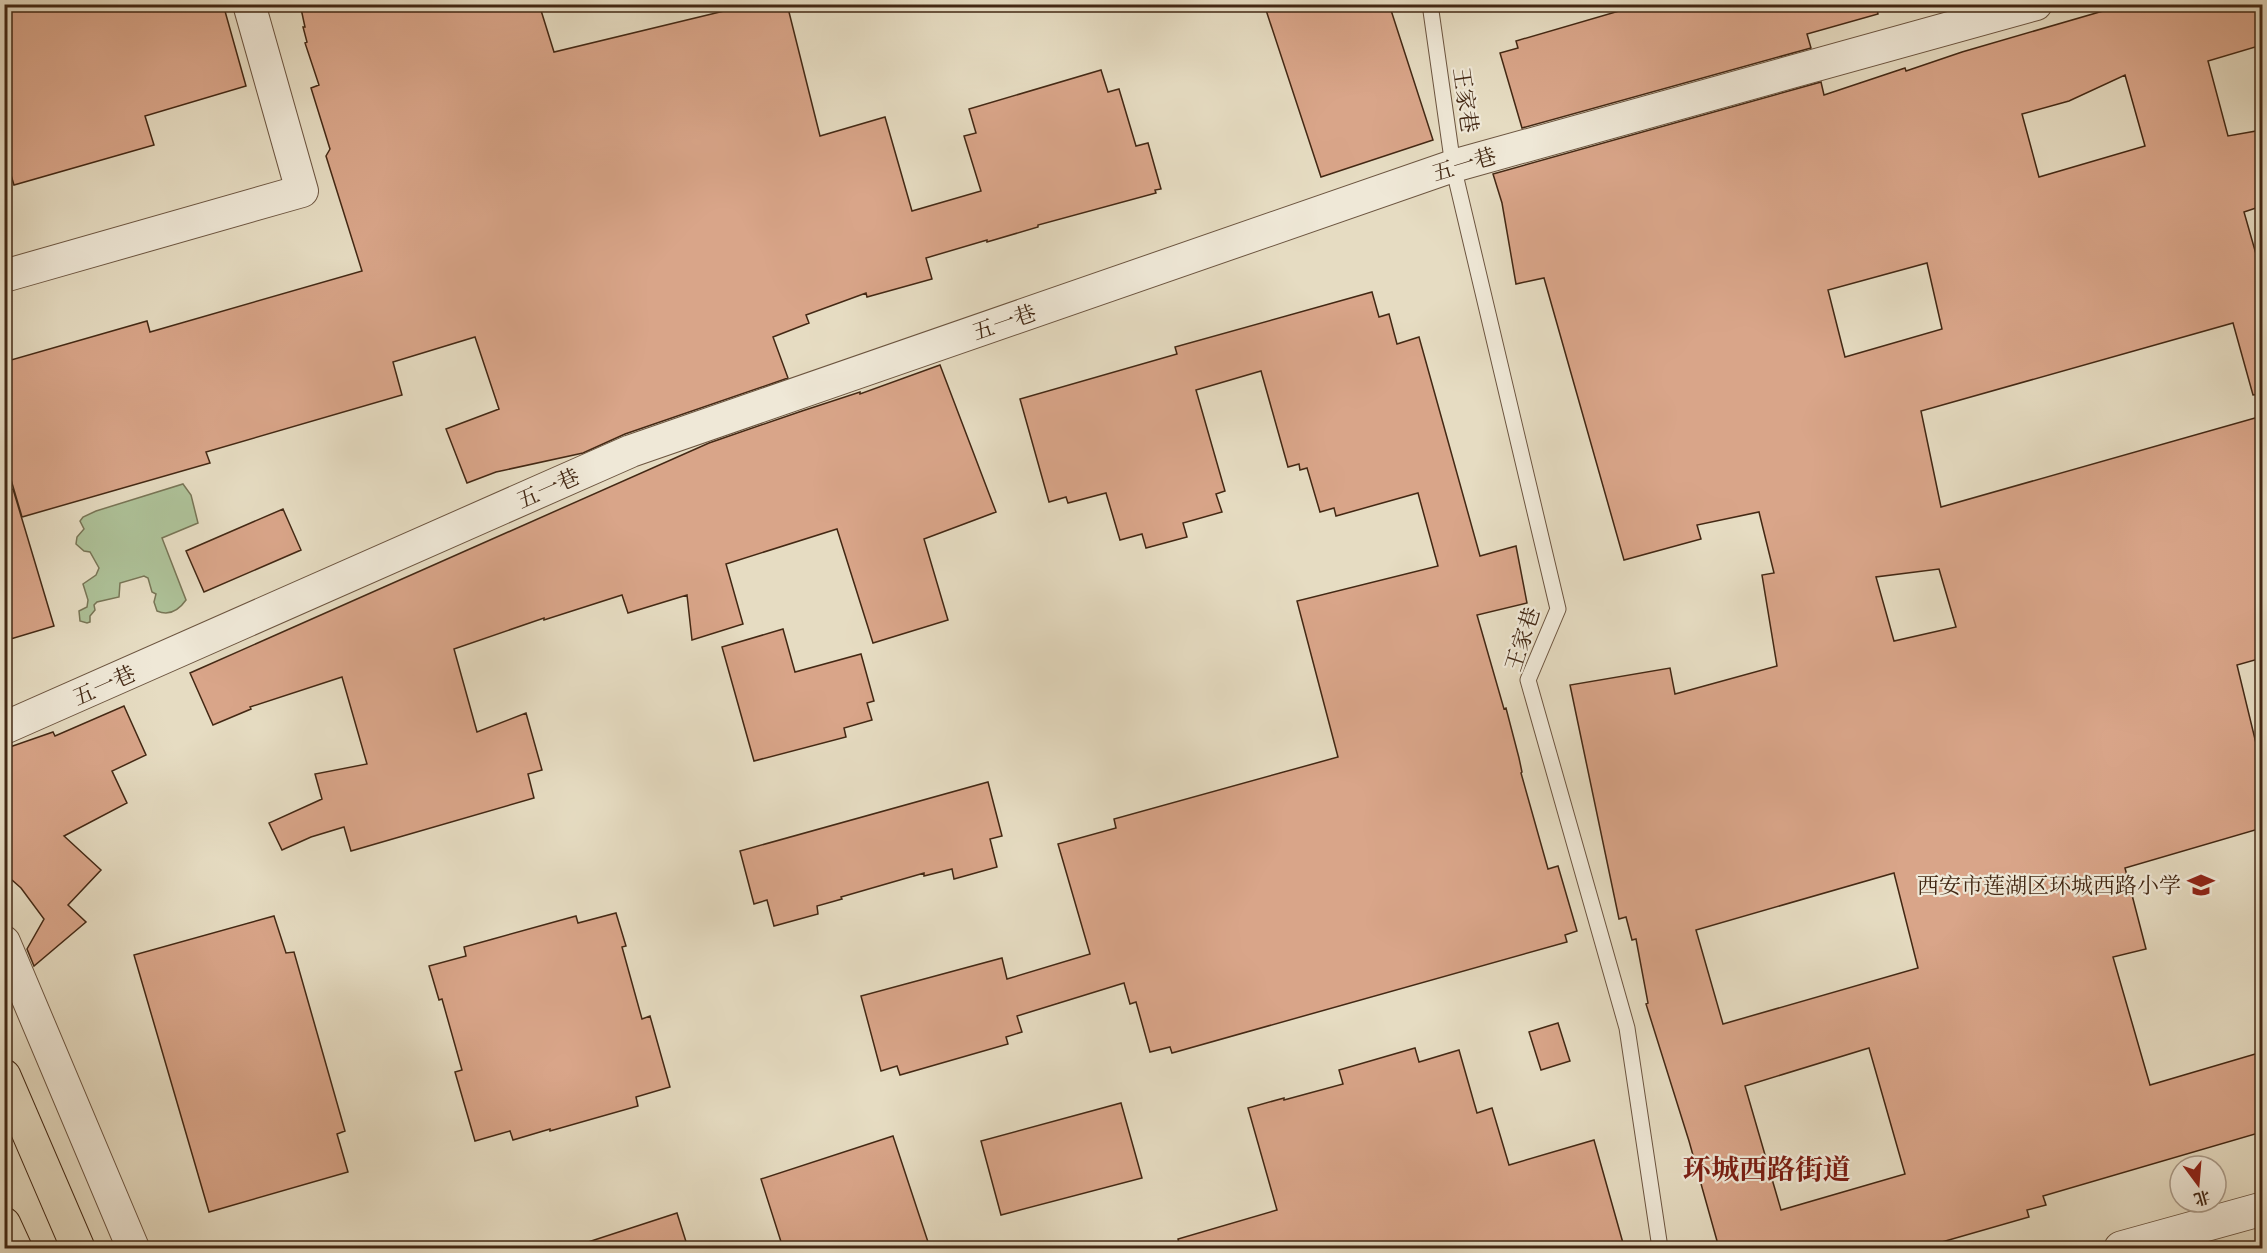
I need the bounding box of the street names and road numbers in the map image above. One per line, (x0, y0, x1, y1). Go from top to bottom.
street label: 王家巷 (1447, 65, 1484, 135)
street label: 五一巷 (1428, 141, 1500, 188)
street label: 五一巷 (968, 298, 1040, 347)
street label: 五一巷 (512, 462, 584, 515)
street label: 王家巷 (1498, 603, 1546, 675)
street label: 五一巷 (68, 659, 140, 712)

